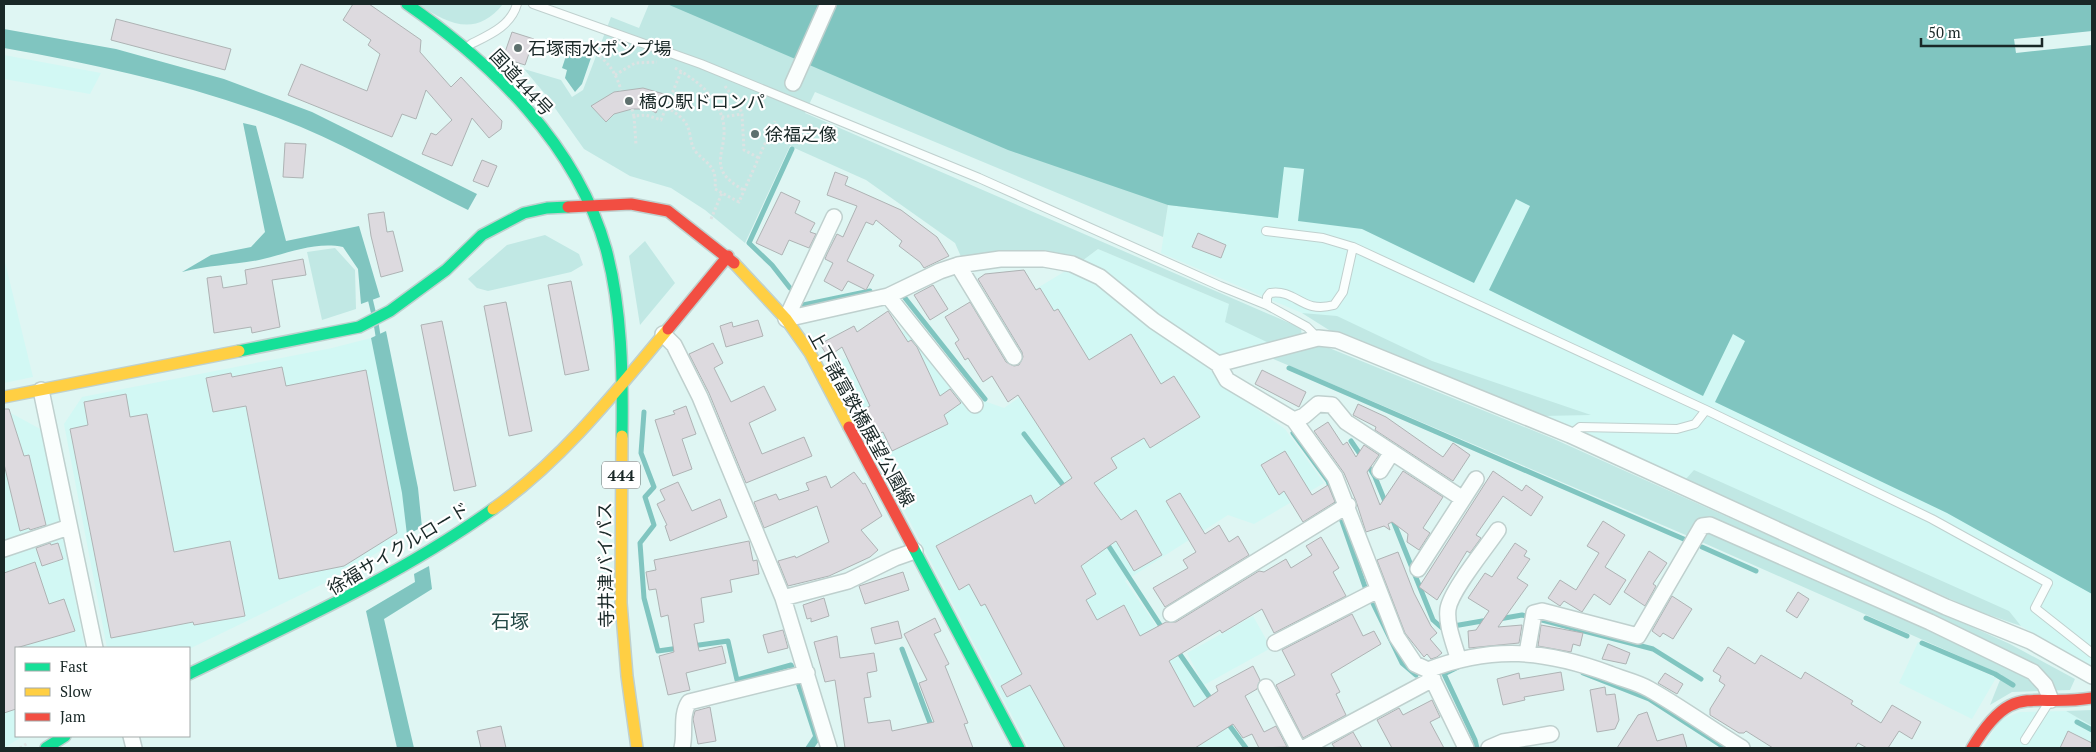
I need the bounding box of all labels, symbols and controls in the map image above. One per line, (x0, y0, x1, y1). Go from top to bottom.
scale bar (1921, 15, 2042, 47)
text: 50 m (1928, 22, 1961, 42)
place label: 石塚雨水ポンプ場 (528, 36, 671, 60)
marker: 石塚雨水ポンプ場 (512, 42, 524, 54)
street label: 国道444号 (485, 44, 559, 120)
place label: 橋の駅ドロンパ (639, 89, 765, 113)
marker: 橋の駅ドロンパ (623, 95, 635, 107)
place label: 徐福之像 (765, 122, 837, 146)
marker: 徐福之像 (749, 128, 761, 140)
street label: 上下諸富鉄橋展望公園線 (804, 326, 920, 510)
road number: 444 (602, 462, 640, 488)
street label: 徐福サイクルロード (323, 496, 473, 600)
street label: 寺井津バイパス (592, 502, 618, 628)
district label: 石塚 (491, 608, 529, 633)
legend (15, 647, 190, 737)
text: Fast (60, 656, 88, 676)
text: Slow (60, 681, 93, 701)
text: Jam (60, 706, 86, 726)

